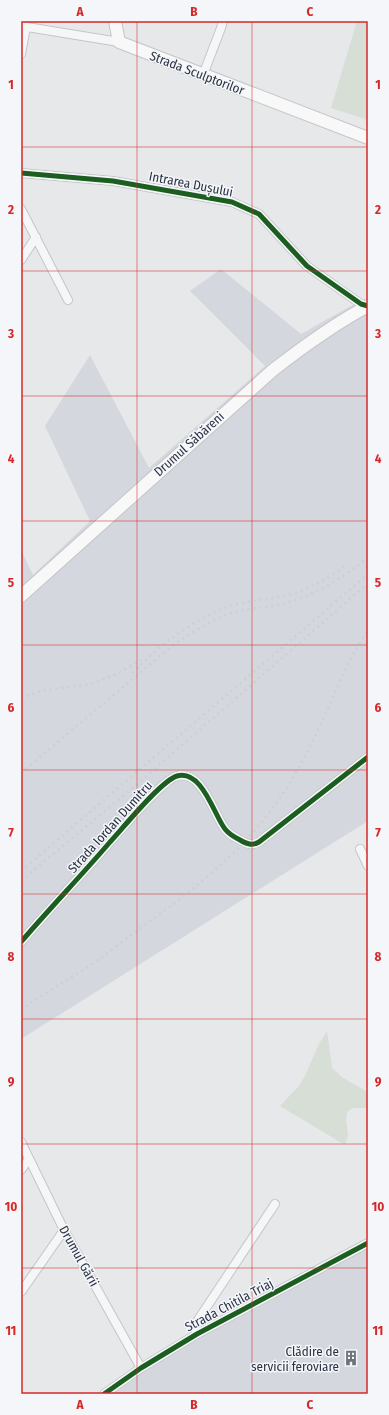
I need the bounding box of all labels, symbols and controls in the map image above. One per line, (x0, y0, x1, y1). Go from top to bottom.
text: A (75, 4, 84, 19)
text: B (190, 4, 198, 19)
text: C (307, 4, 314, 19)
street label: Strada Sculptorilor (148, 48, 247, 98)
text: 1 (8, 77, 14, 92)
text: 1 (375, 77, 381, 92)
street label: Intrarea Dușului (148, 169, 234, 200)
text: 2 (7, 202, 14, 217)
text: 2 (374, 202, 381, 217)
text: 3 (7, 326, 14, 341)
text: 3 (374, 326, 381, 341)
street label: Drumul Săbăreni (151, 409, 227, 479)
text: 4 (8, 451, 15, 466)
text: 4 (375, 451, 382, 466)
text: 5 (8, 575, 14, 590)
text: 5 (375, 575, 381, 590)
text: 6 (8, 700, 15, 715)
text: 6 (375, 700, 382, 715)
street label: Strada Iordan Dumitru (65, 778, 155, 876)
text: 7 (8, 825, 14, 840)
text: 7 (375, 825, 381, 840)
text: 8 (8, 949, 15, 964)
text: 8 (375, 949, 382, 964)
text: 9 (8, 1074, 15, 1089)
text: 9 (375, 1074, 382, 1089)
text: 10 (5, 1199, 17, 1214)
text: 10 (372, 1199, 384, 1214)
street label: Drumul Gării (56, 1223, 102, 1289)
street label: Strada Chitila Triaj (182, 1275, 276, 1335)
text: 11 (6, 1323, 16, 1338)
text: 11 (373, 1323, 383, 1338)
place label: Clădire de servicii feroviare (251, 1344, 339, 1374)
building icon: Clădire de servicii feroviare (342, 1349, 360, 1367)
text: A (75, 1397, 84, 1412)
text: B (190, 1397, 198, 1412)
text: C (307, 1397, 314, 1412)

